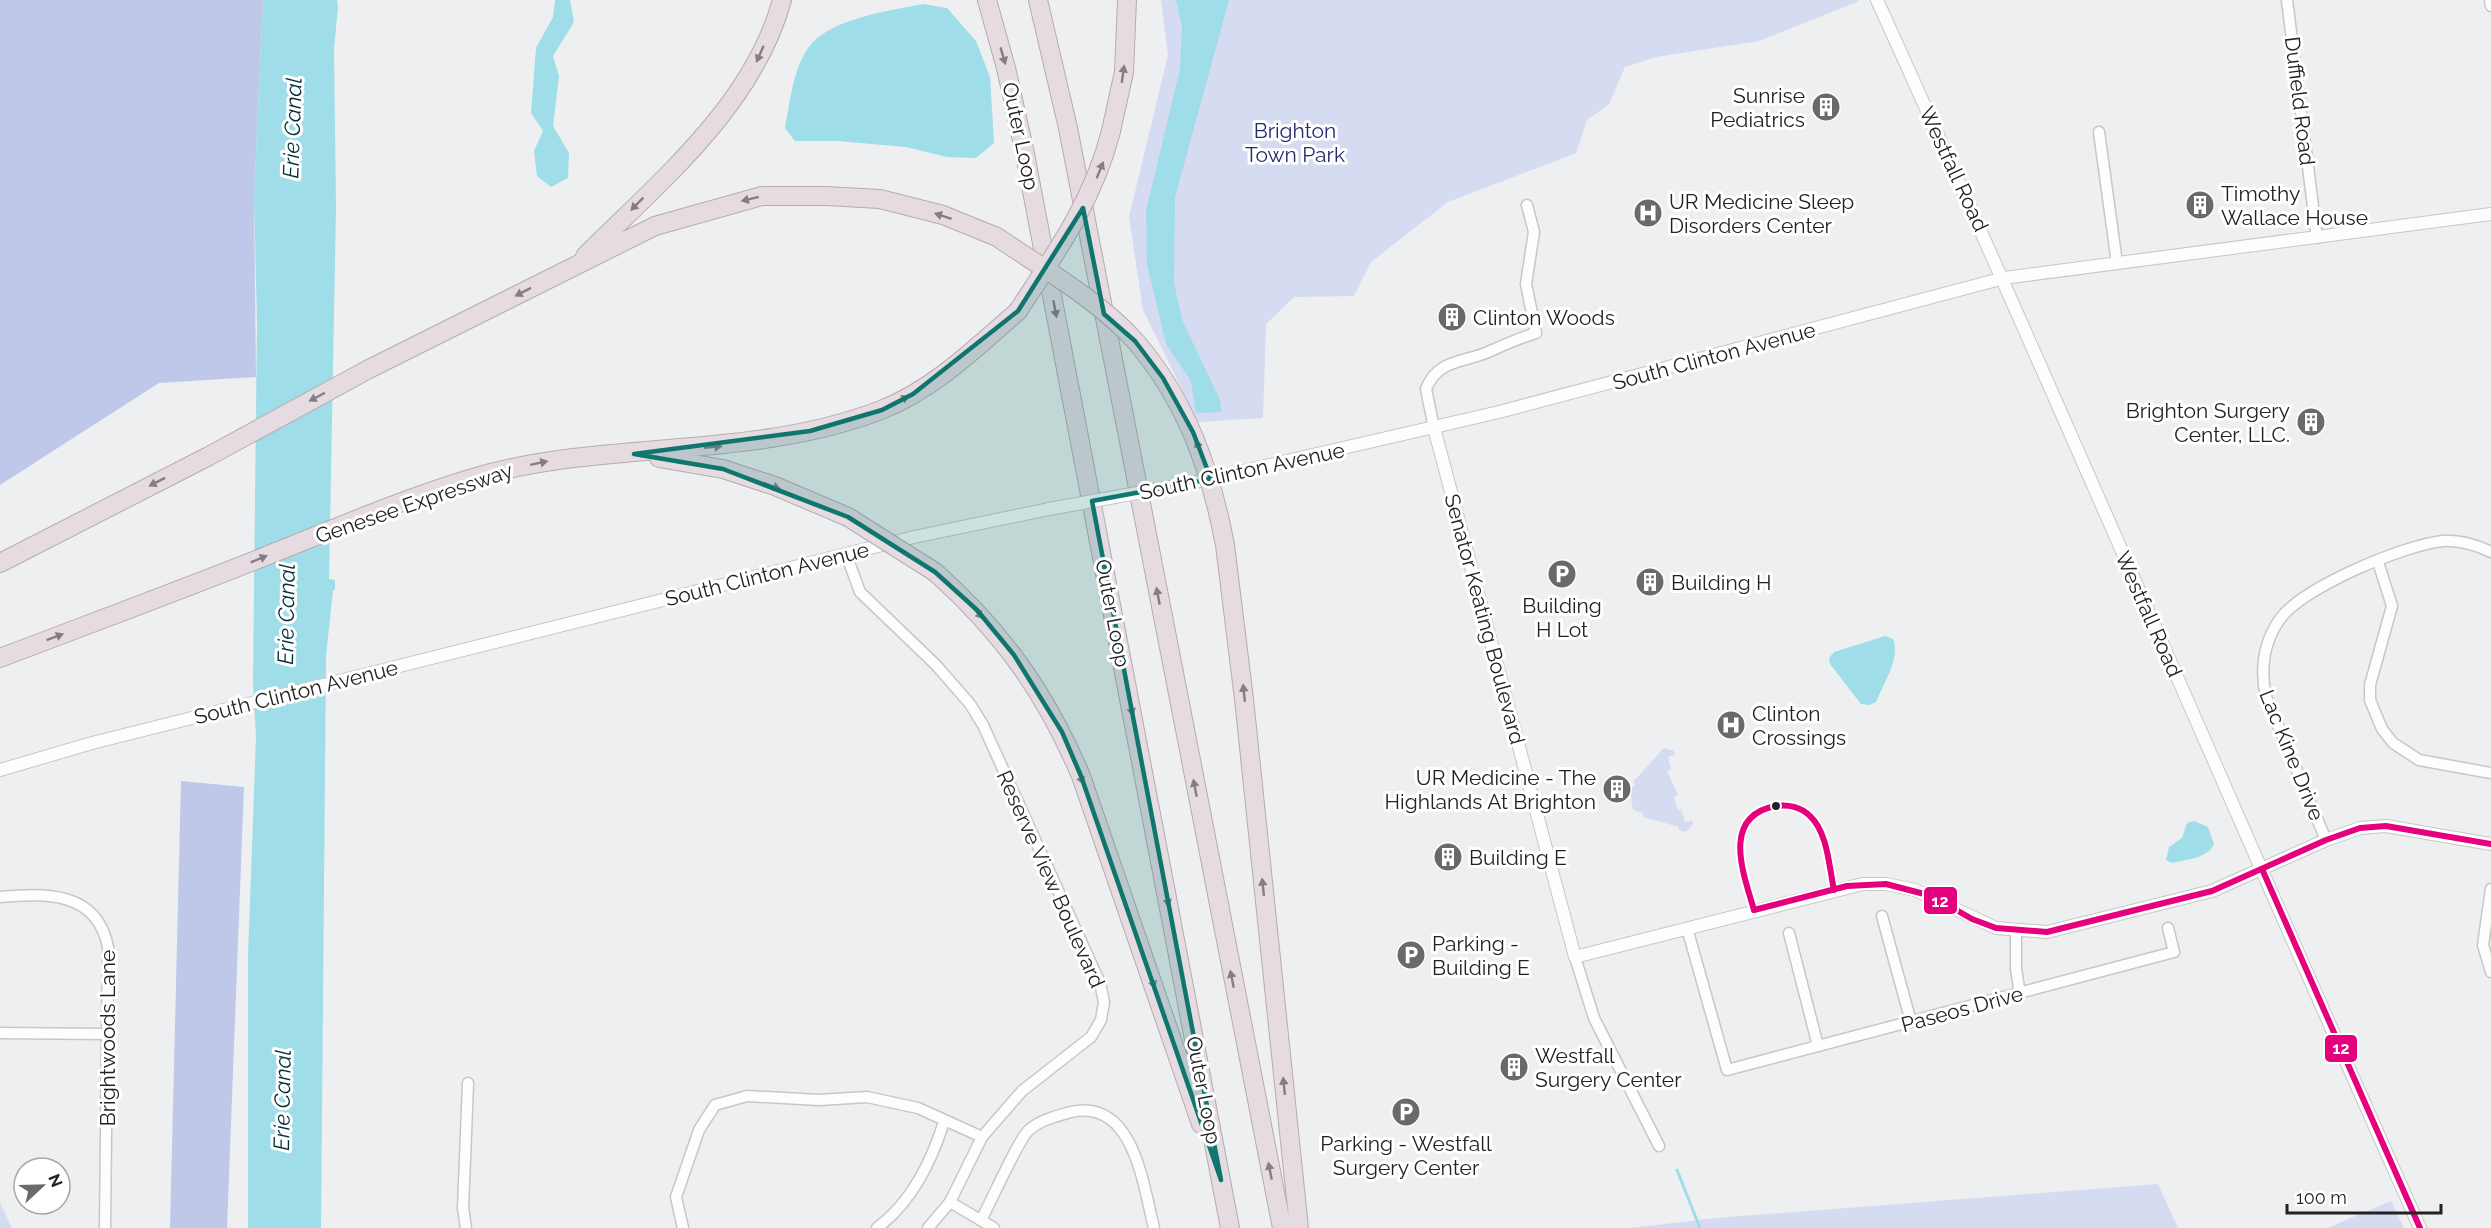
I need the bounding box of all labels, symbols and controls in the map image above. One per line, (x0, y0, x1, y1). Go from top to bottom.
street label: Duffield Road (2280, 35, 2320, 167)
one-way arrow (754, 45, 764, 63)
one-way arrow (999, 47, 1008, 65)
one-way arrow (1119, 64, 1128, 83)
water label: Erie Canal (277, 77, 307, 179)
street label: Outer Loop (997, 80, 1045, 192)
place label: Sunrise Pediatrics (1710, 83, 1805, 132)
building icon: Sunrise Pediatrics (1810, 91, 1842, 123)
street label: Westfall Road (1914, 103, 1994, 235)
park label: Brighton Town Park (1245, 118, 1345, 167)
one-way arrow (1095, 160, 1105, 178)
place label: Timothy Wallace House (2221, 181, 2368, 230)
place label: UR Medicine Sleep Disorders Center (1669, 189, 1854, 238)
building icon: Timothy Wallace House (2184, 189, 2216, 221)
one-way arrow (741, 194, 760, 204)
one-way arrow (630, 196, 644, 210)
hospital icon: UR Medicine Sleep Disorders Center (1632, 197, 1664, 229)
one-way arrow (934, 211, 952, 220)
one-way arrow (514, 287, 531, 297)
one-way arrow (1051, 299, 1060, 318)
building icon: Clinton Woods (1436, 301, 1468, 333)
place label: Clinton Woods (1473, 305, 1615, 330)
street label: South Clinton Avenue (1610, 317, 1818, 395)
one-way arrow (308, 392, 325, 402)
one-way arrow (893, 395, 910, 405)
place label: Brighton Surgery Center, LLC. (2126, 398, 2290, 447)
building icon: Brighton Surgery Center, LLC. (2295, 406, 2327, 438)
street label: South Clinton Avenue (1137, 437, 1347, 505)
one-way arrow (1194, 439, 1203, 457)
one-way arrow (703, 442, 722, 452)
street label: Genesee Expressway (312, 457, 516, 549)
one-way arrow (530, 458, 549, 467)
one-way arrow (148, 477, 166, 487)
one-way arrow (763, 481, 781, 491)
street label: Senator Keating Boulevard (1440, 491, 1530, 747)
street label: South Clinton Avenue (662, 537, 872, 611)
street label: Westfall Road (2110, 547, 2188, 681)
one-way arrow (251, 554, 269, 564)
street label: Outer Loop (1090, 557, 1136, 669)
parking icon: Building H Lot (1546, 558, 1578, 590)
water label: Erie Canal (272, 563, 300, 665)
building icon: Building H (1634, 566, 1666, 598)
place label: Building H (1671, 570, 1771, 595)
one-way arrow (1153, 587, 1162, 606)
place label: Building H Lot (1522, 593, 1602, 642)
one-way arrow (970, 604, 984, 618)
one-way arrow (46, 632, 64, 642)
street label: South Clinton Avenue (191, 655, 401, 729)
one-way arrow (1239, 684, 1249, 703)
street label: Lac Kine Drive (2254, 686, 2330, 824)
one-way arrow (1127, 697, 1136, 716)
place label: Clinton Crossings (1752, 701, 1846, 750)
hospital icon: Clinton Crossings (1715, 709, 1747, 741)
place label: UR Medicine - The Highlands At Brighton (1385, 765, 1596, 814)
street label: Reserve View Boulevard (992, 766, 1110, 992)
one-way arrow (1076, 767, 1086, 785)
building icon: UR Medicine - The Highlands At Brighton (1601, 773, 1633, 805)
one-way arrow (1190, 778, 1199, 797)
unlabelled marker (1770, 800, 1782, 812)
building icon: Building E (1432, 841, 1464, 873)
place label: Building E (1469, 845, 1567, 870)
one-way arrow (1258, 878, 1268, 897)
line badge: 12 (1923, 886, 1958, 915)
one-way arrow (1163, 889, 1172, 908)
text: 12 (1932, 892, 1948, 911)
place label: Parking - Building E (1432, 931, 1530, 980)
parking icon: Parking - Building E (1395, 939, 1427, 971)
street label: Brightwoods Lane (95, 950, 120, 1126)
one-way arrow (1227, 970, 1236, 989)
one-way arrow (1147, 971, 1157, 989)
street label: Paseos Drive (1898, 981, 2026, 1037)
street label: Outer Loop (1181, 1034, 1227, 1146)
line badge: 12 (2324, 1034, 2358, 1063)
text: 12 (2333, 1039, 2349, 1058)
place label: Westfall Surgery Center (1535, 1043, 1682, 1092)
water label: Erie Canal (268, 1049, 296, 1151)
building icon: Westfall Surgery Center (1498, 1051, 1530, 1083)
one-way arrow (1280, 1077, 1289, 1096)
parking icon: Parking - Westfall Surgery Center (1390, 1096, 1422, 1128)
place label: Parking - Westfall Surgery Center (1320, 1131, 1492, 1180)
north arrow (12, 1156, 72, 1216)
one-way arrow (1265, 1161, 1274, 1180)
text: N (44, 1171, 67, 1190)
scale bar (2287, 1177, 2442, 1215)
text: 100 m (2296, 1187, 2347, 1208)

